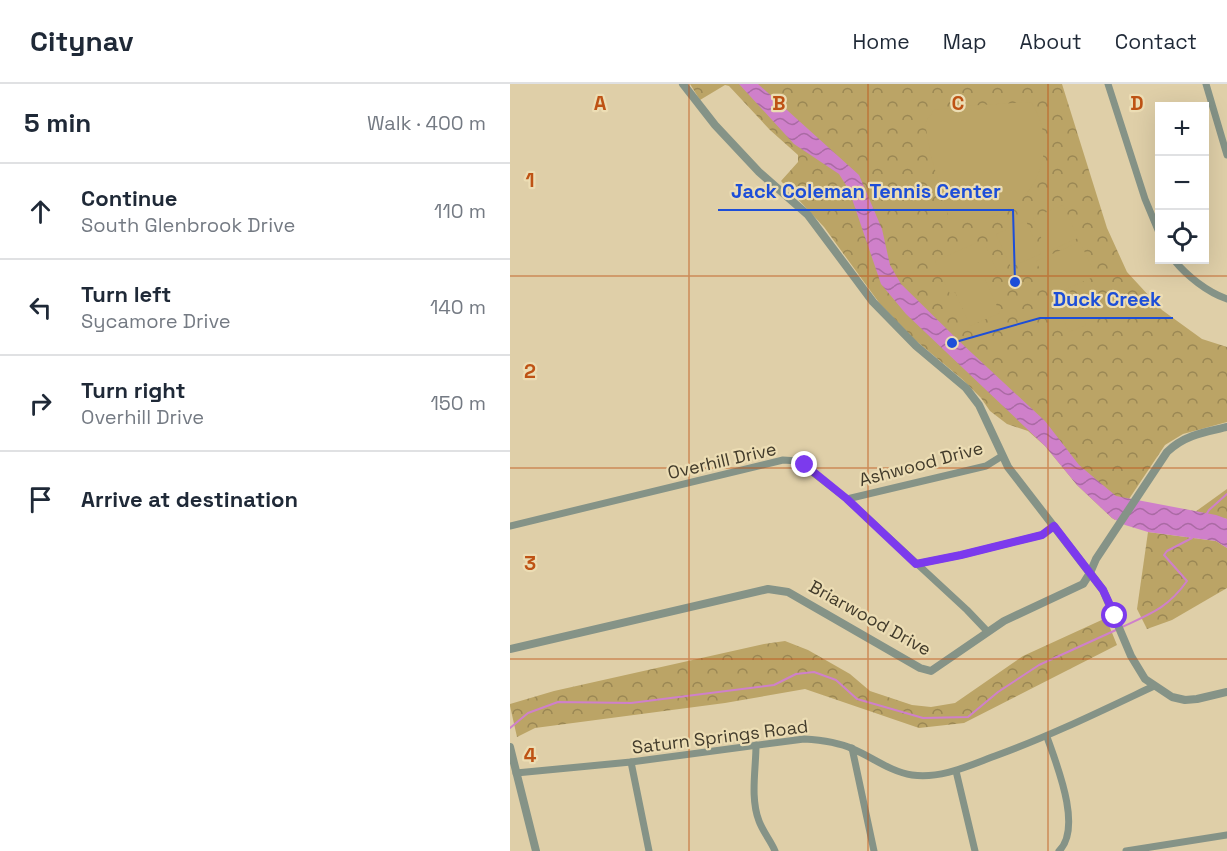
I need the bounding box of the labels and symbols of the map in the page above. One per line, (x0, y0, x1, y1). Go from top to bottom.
text: A (594, 90, 607, 116)
text: B (772, 90, 786, 116)
text: C (952, 90, 965, 116)
text: D (1130, 90, 1144, 116)
text: 1 (525, 167, 535, 193)
callout: Jack Coleman Tennis Center (718, 172, 1013, 210)
text: Jack Coleman Tennis Center (731, 178, 1001, 204)
callout: Duck Creek (1040, 280, 1173, 318)
text: Duck Creek (1053, 286, 1161, 312)
text: 2 (524, 358, 536, 384)
street label: Ashwood Drive (856, 436, 985, 491)
street label: Overhill Drive (665, 437, 778, 484)
route end (791, 451, 817, 477)
text: 3 (524, 550, 536, 576)
street label: Briarwood Drive (805, 575, 935, 661)
route start (1101, 602, 1127, 628)
street label: Saturn Springs Road (631, 714, 809, 759)
text: 4 (524, 742, 537, 768)

